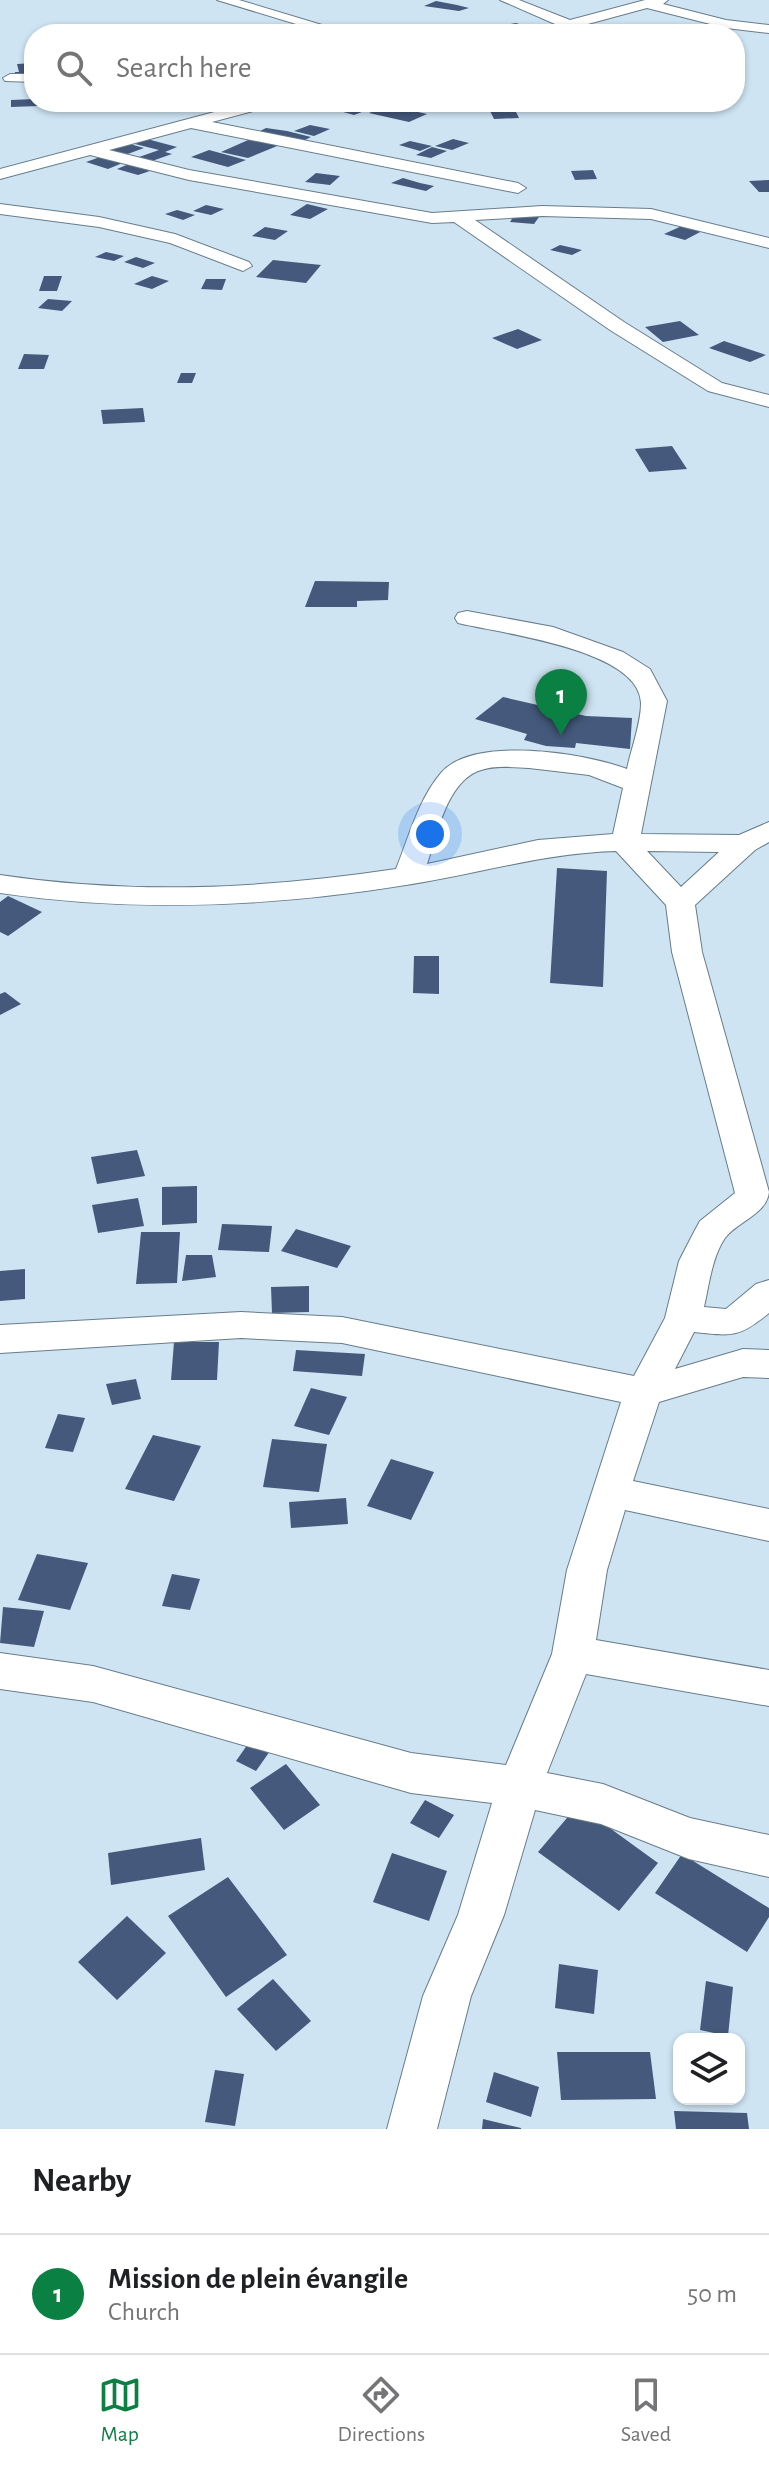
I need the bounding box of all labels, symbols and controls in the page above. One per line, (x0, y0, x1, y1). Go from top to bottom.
search box (24, 24, 745, 112)
icon: search (52, 46, 96, 90)
text: Search here (116, 53, 252, 83)
pin: 1 (535, 669, 587, 735)
your location (410, 814, 450, 854)
map controls (673, 2033, 745, 2105)
button: layers (673, 2033, 745, 2105)
text: Nearby (32, 2164, 131, 2198)
text: Mission de plein évangile (108, 2264, 408, 2294)
text: 1 (53, 2281, 63, 2307)
text: 50 m (687, 2281, 737, 2307)
text: Church (108, 2299, 180, 2325)
tab: Map (98, 2373, 142, 2447)
tab: Directions (337, 2373, 425, 2447)
tab: Saved (621, 2373, 671, 2447)

